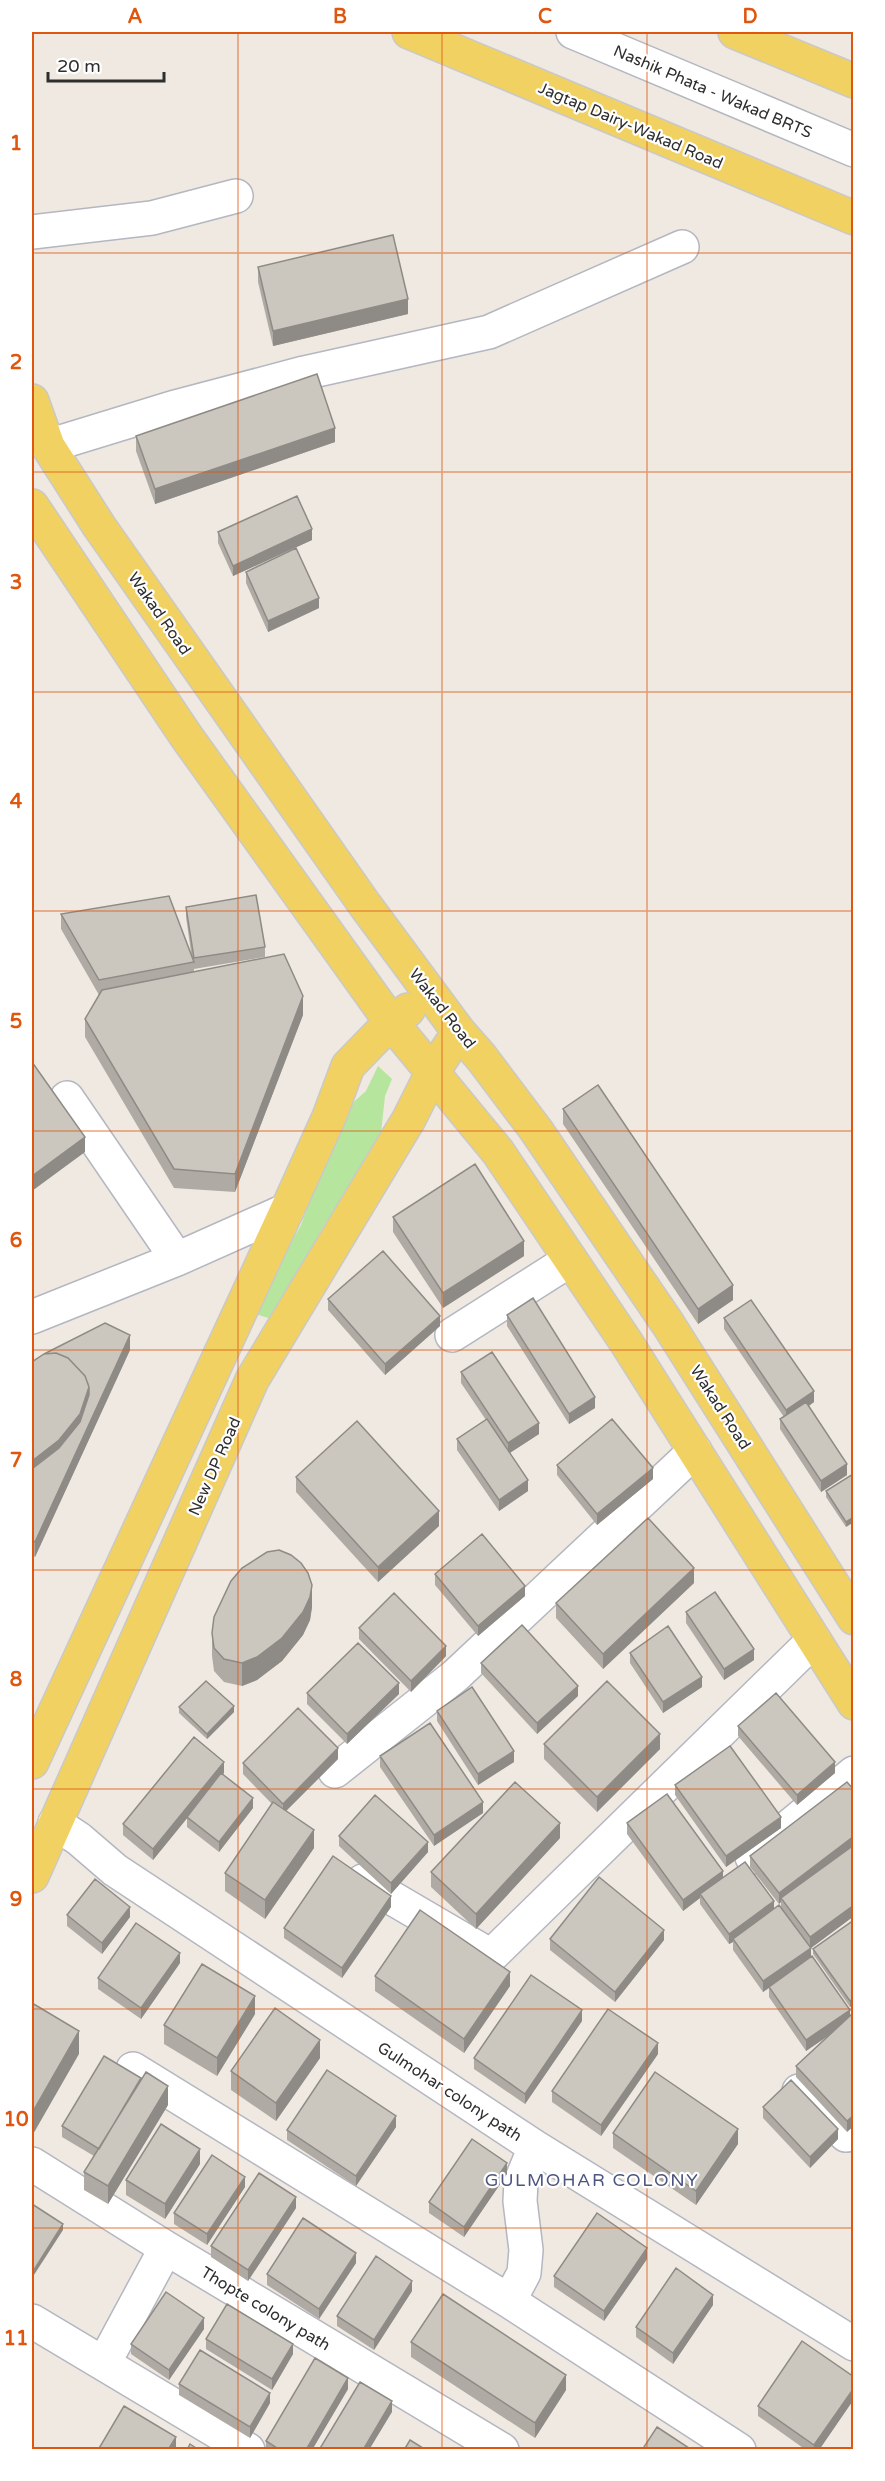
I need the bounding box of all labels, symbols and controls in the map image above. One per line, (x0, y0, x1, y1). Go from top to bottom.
text: A (128, 5, 143, 29)
text: B (333, 5, 347, 29)
text: C (538, 5, 552, 29)
text: D (742, 5, 758, 29)
street label: Nashik Phata - Wakad BRTS (610, 41, 815, 143)
scale bar (48, 45, 164, 83)
text: 20 m (57, 55, 101, 77)
street label: Jagtap Dairy-Wakad Road (535, 78, 726, 174)
text: 1 (10, 132, 22, 156)
text: 2 (10, 351, 22, 375)
street label: Wakad Road (123, 568, 195, 659)
text: 3 (10, 571, 22, 595)
text: 4 (10, 790, 23, 814)
street label: Wakad Road (405, 964, 480, 1053)
text: 5 (10, 1010, 22, 1034)
text: 6 (10, 1229, 22, 1253)
street label: Wakad Road (685, 1362, 755, 1453)
street label: New DP Road (184, 1414, 246, 1519)
text: 7 (10, 1449, 22, 1473)
text: 8 (10, 1668, 22, 1692)
text: 9 (10, 1888, 22, 1912)
street label: Gulmohar colony path (373, 2038, 525, 2146)
text: 10 (3, 2108, 29, 2132)
district label: GULMOHAR COLONY (485, 2169, 699, 2191)
street label: Thopte colony path (197, 2262, 334, 2355)
text: 11 (3, 2327, 29, 2351)

